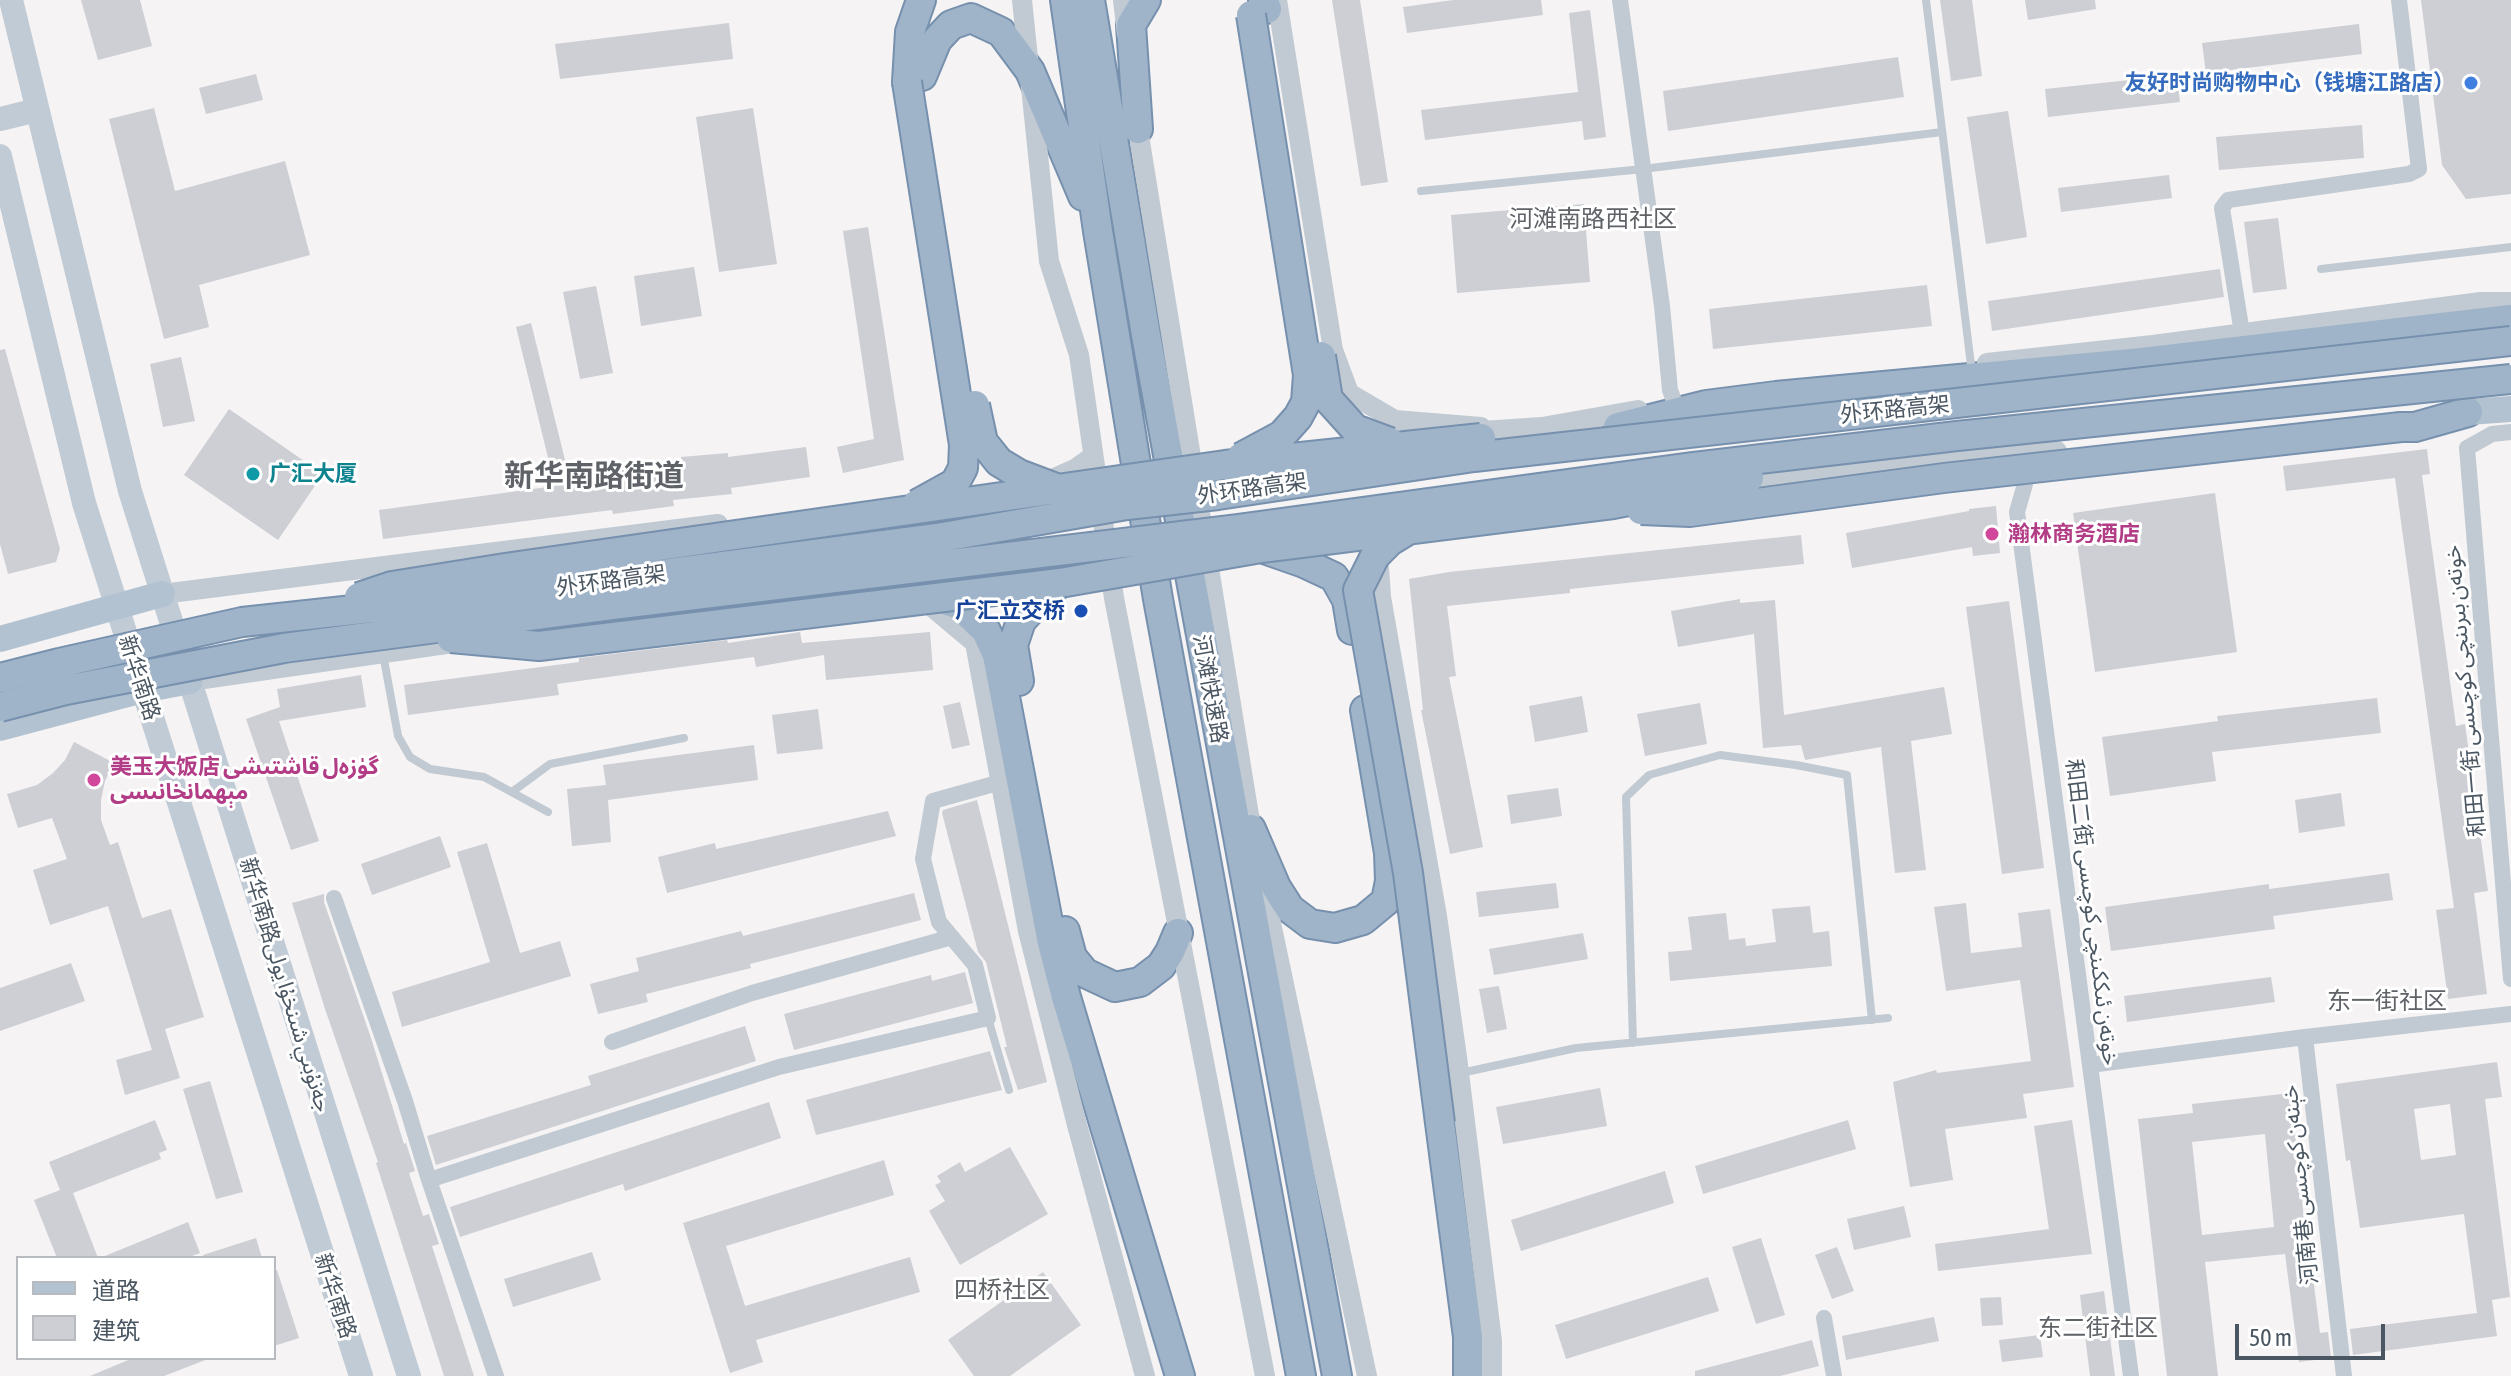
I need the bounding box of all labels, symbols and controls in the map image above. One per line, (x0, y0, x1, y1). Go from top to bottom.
place label: 友好时尚购物中心（钱塘江路店） (2125, 70, 2455, 96)
marker: 友好时尚购物中心（钱塘江路店） (2462, 74, 2480, 92)
district label: 河滩南路西社区 (1509, 205, 1677, 233)
street label: 外环路高架 (1839, 391, 1951, 429)
district label: 新华南路街道 (504, 459, 684, 495)
place label: 广汇大厦 (269, 461, 357, 487)
marker: 广汇大厦 (244, 465, 262, 483)
street label: 外环路高架 (1196, 468, 1308, 510)
place label: 瀚林商务酒店 (2008, 521, 2140, 547)
marker: 瀚林商务酒店 (1983, 525, 2001, 543)
street label: 和田一街 خوتەن بىرىنچى كوچىسى (2439, 544, 2491, 838)
street label: 外环路高架 (555, 560, 667, 602)
place label: 广汇立交桥 (955, 598, 1065, 624)
marker: 广汇立交桥 (1072, 602, 1090, 620)
street label: 新华南路 (113, 632, 165, 724)
street label: 河滩快速路 (1187, 633, 1233, 745)
place label: 美玉大饭店 گۈزەل قاشتىشى مېھمانخانىسى (110, 754, 379, 806)
street label: 和田二街 خوتەن ئىككىنچى كوچىسى (2060, 757, 2124, 1067)
marker: 美玉大饭店 گۈزەل قاشتىشى مېھمانخانىسى (85, 771, 103, 789)
street label: 新华南路جەنۇبىي شىنخۇا يولى (234, 855, 336, 1115)
district label: 东一街社区 (2327, 987, 2447, 1015)
street label: 河南巷 خېنەن كوچىسى (2276, 1084, 2324, 1286)
street label: 新华南路 (309, 1250, 361, 1342)
legend (16, 1256, 276, 1360)
district label: 四桥社区 (954, 1276, 1050, 1304)
text: 道路 (92, 1277, 140, 1304)
scale bar (2239, 1308, 2389, 1358)
district label: 东二街社区 (2038, 1314, 2158, 1342)
text: 建筑 (92, 1317, 140, 1344)
text: 50 m (2249, 1324, 2292, 1351)

